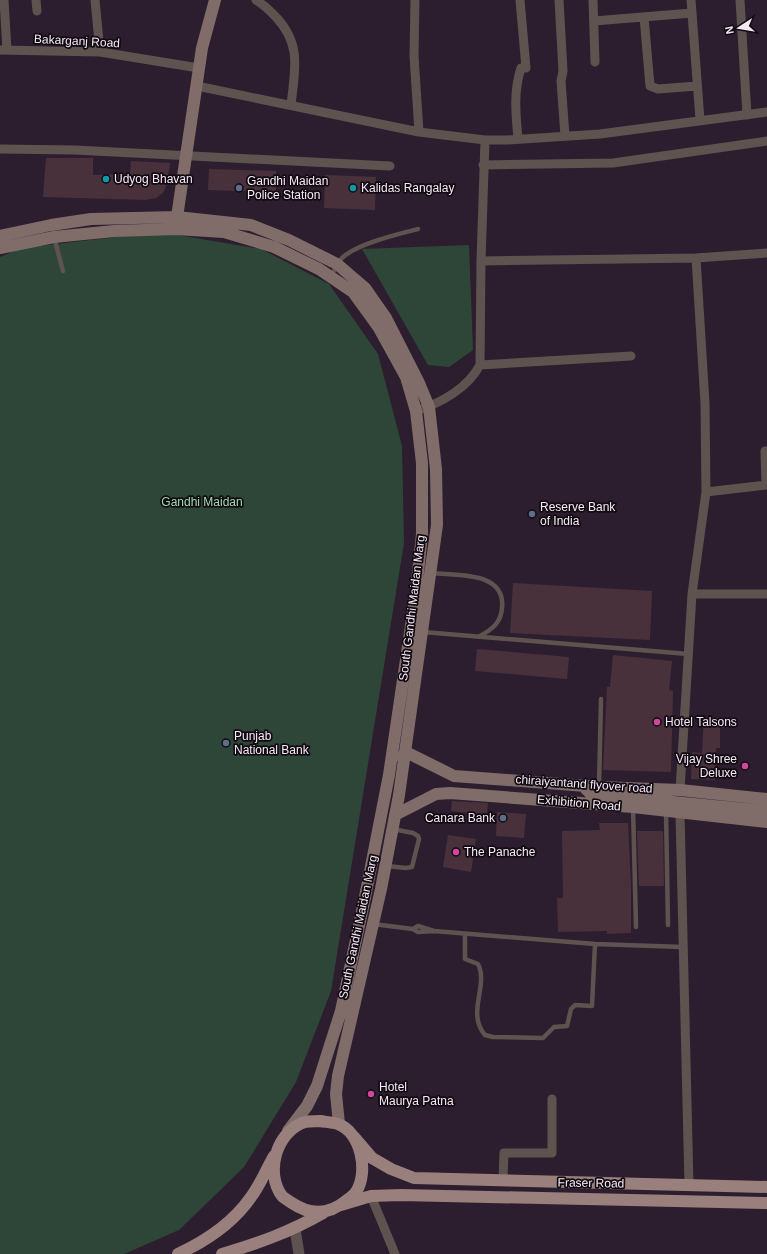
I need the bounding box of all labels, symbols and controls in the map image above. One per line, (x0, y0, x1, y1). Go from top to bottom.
north arrow (719, 8, 759, 48)
text: N (723, 25, 736, 35)
street label: Bakarganj Road (34, 32, 120, 50)
place label: Udyog Bhavan (114, 172, 193, 186)
marker: Udyog Bhavan (101, 174, 111, 184)
place label: Gandhi Maidan Police Station (247, 174, 328, 202)
place label: Kalidas Rangalay (361, 181, 454, 195)
marker: Gandhi Maidan Police Station (234, 183, 244, 193)
marker: Kalidas Rangalay (348, 183, 358, 193)
park label: Gandhi Maidan (161, 495, 243, 509)
place label: Reserve Bank of India (540, 500, 616, 528)
marker: Reserve Bank of India (527, 509, 537, 519)
street label: South Gandhi Maidan Marg (396, 534, 428, 682)
place label: Hotel Talsons (665, 715, 737, 729)
marker: Hotel Talsons (652, 717, 662, 727)
place label: Punjab National Bank (234, 729, 310, 757)
marker: Punjab National Bank (221, 738, 231, 748)
place label: Vijay Shree Deluxe (676, 752, 737, 780)
marker: Vijay Shree Deluxe (740, 761, 750, 771)
street label: chiraiyantand flyover road (515, 772, 653, 796)
street label: Exhibition Road (537, 792, 621, 814)
place label: Canara Bank (425, 811, 496, 825)
marker: Canara Bank (498, 813, 508, 823)
place label: The Panache (464, 845, 536, 859)
marker: The Panache (451, 847, 461, 857)
street label: South Gandhi Maidan Marg (336, 854, 380, 1000)
place label: Hotel Maurya Patna (379, 1080, 454, 1108)
marker: Hotel Maurya Patna (366, 1089, 376, 1099)
street label: Fraser Road (558, 1175, 624, 1191)

